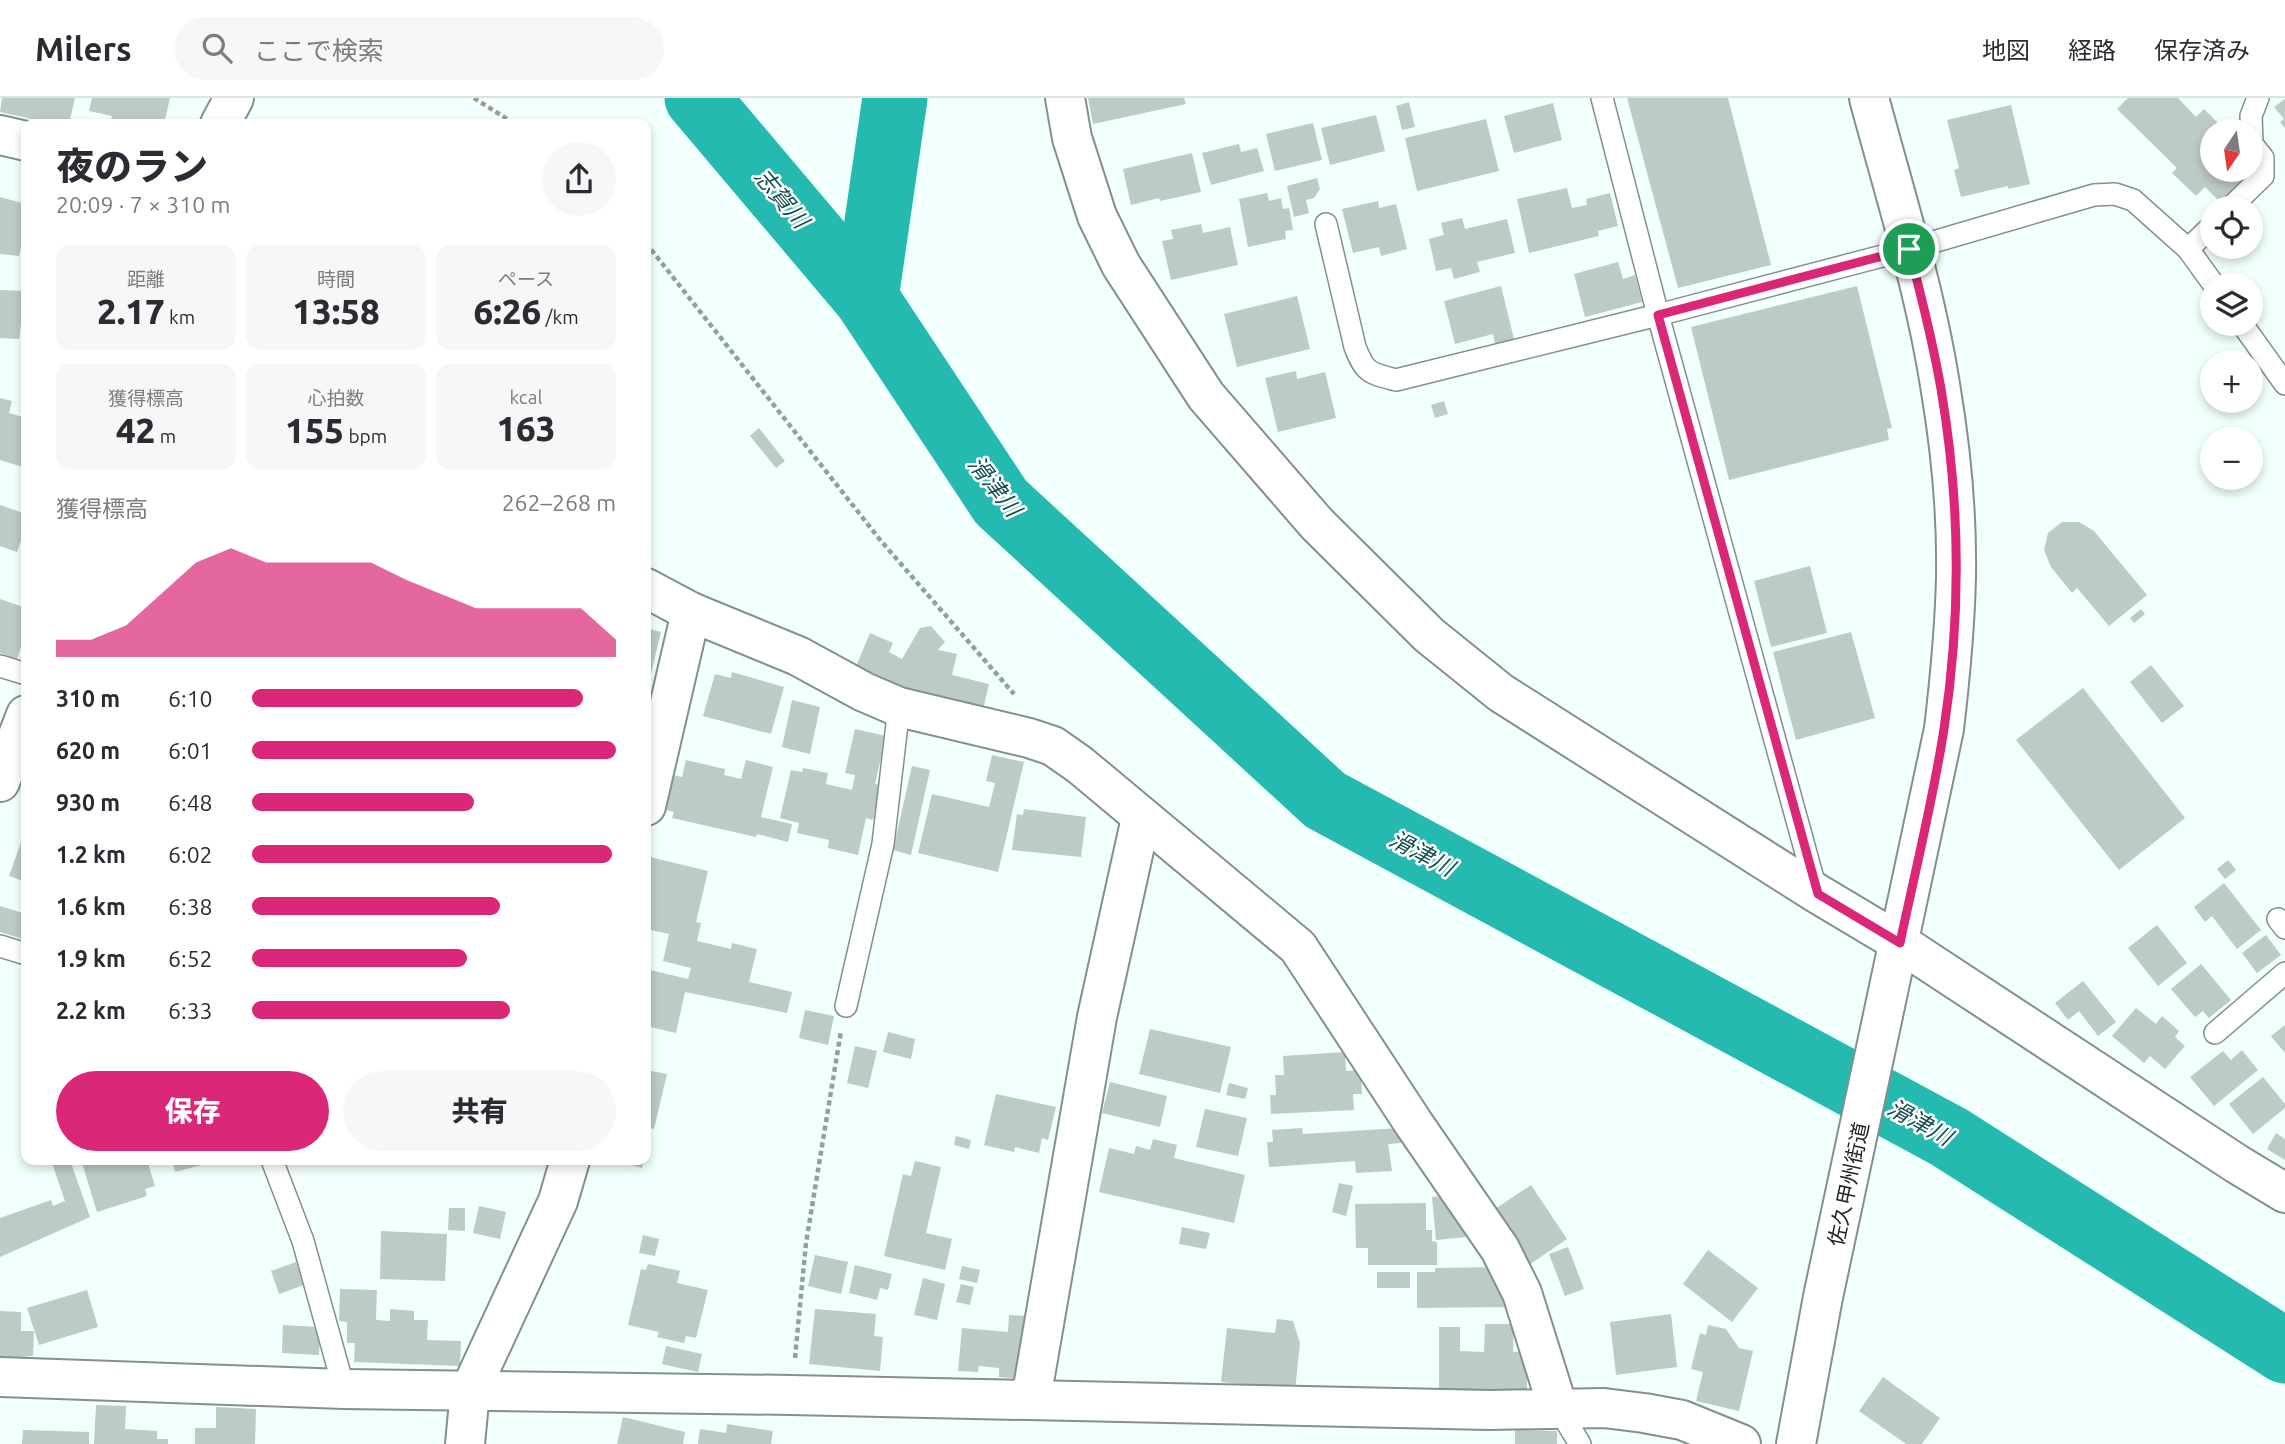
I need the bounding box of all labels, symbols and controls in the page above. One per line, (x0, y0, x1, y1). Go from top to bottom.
search box (174, 17, 664, 80)
icon: search (198, 29, 236, 67)
text: Milers (35, 30, 132, 67)
text: ここで検索 (254, 36, 384, 65)
text: 地図 (1982, 37, 2030, 64)
text: 経路 (2068, 37, 2116, 64)
text: 保存済み (2154, 37, 2250, 64)
north arrow (2200, 119, 2263, 182)
map controls (2200, 119, 2263, 490)
button: share (542, 142, 616, 216)
text: 夜のラン (56, 145, 208, 187)
water label: 志賀川 (750, 164, 816, 235)
text: 20:09 · 7 × 310 m (56, 192, 230, 217)
button: locate (2200, 196, 2263, 259)
pin (1879, 219, 1939, 279)
icon: arrive (1890, 230, 1928, 268)
text: 距離 (127, 268, 165, 290)
text: 時間 (317, 268, 355, 290)
text: ペース (498, 268, 554, 290)
button: layers (2200, 273, 2263, 336)
text: 2.17 (97, 291, 165, 331)
text: 13:58 (292, 291, 380, 331)
text: 6:26 (473, 291, 541, 331)
text: km (165, 306, 195, 328)
text: /km (541, 306, 579, 328)
button: + (2200, 350, 2263, 413)
text: kcal (510, 386, 542, 408)
text: 獲得標高 (108, 387, 184, 409)
text: 心拍数 (307, 387, 365, 409)
text: 163 (496, 408, 556, 448)
text: 42 (116, 410, 155, 450)
text: 155 (285, 410, 344, 450)
text: m (155, 425, 176, 447)
text: bpm (344, 425, 387, 447)
button: − (2200, 427, 2263, 490)
water label: 滑津川 (964, 451, 1028, 523)
text: 262–268 m (502, 490, 616, 515)
text: 獲得標高 (56, 496, 148, 521)
text: 310 m (56, 686, 120, 711)
text: 6:10 (168, 686, 213, 711)
text: 620 m (56, 738, 120, 763)
text: 6:01 (168, 738, 213, 763)
text: 930 m (56, 790, 120, 815)
text: 6:48 (168, 790, 213, 815)
water label: 滑津川 (1386, 826, 1461, 882)
text: 1.2 km (56, 842, 126, 867)
text: 6:02 (168, 842, 213, 867)
text: 1.6 km (56, 894, 126, 919)
text: 6:38 (168, 894, 213, 919)
text: 1.9 km (56, 946, 126, 971)
text: 6:52 (168, 946, 213, 971)
text: 2.2 km (56, 998, 126, 1023)
text: 6:33 (168, 998, 213, 1023)
button: 保存 (56, 1071, 329, 1151)
button: 共有 (343, 1071, 616, 1151)
water label: 滑津川 (1884, 1094, 1959, 1151)
street label: 佐久甲州街道 (1823, 1120, 1873, 1248)

